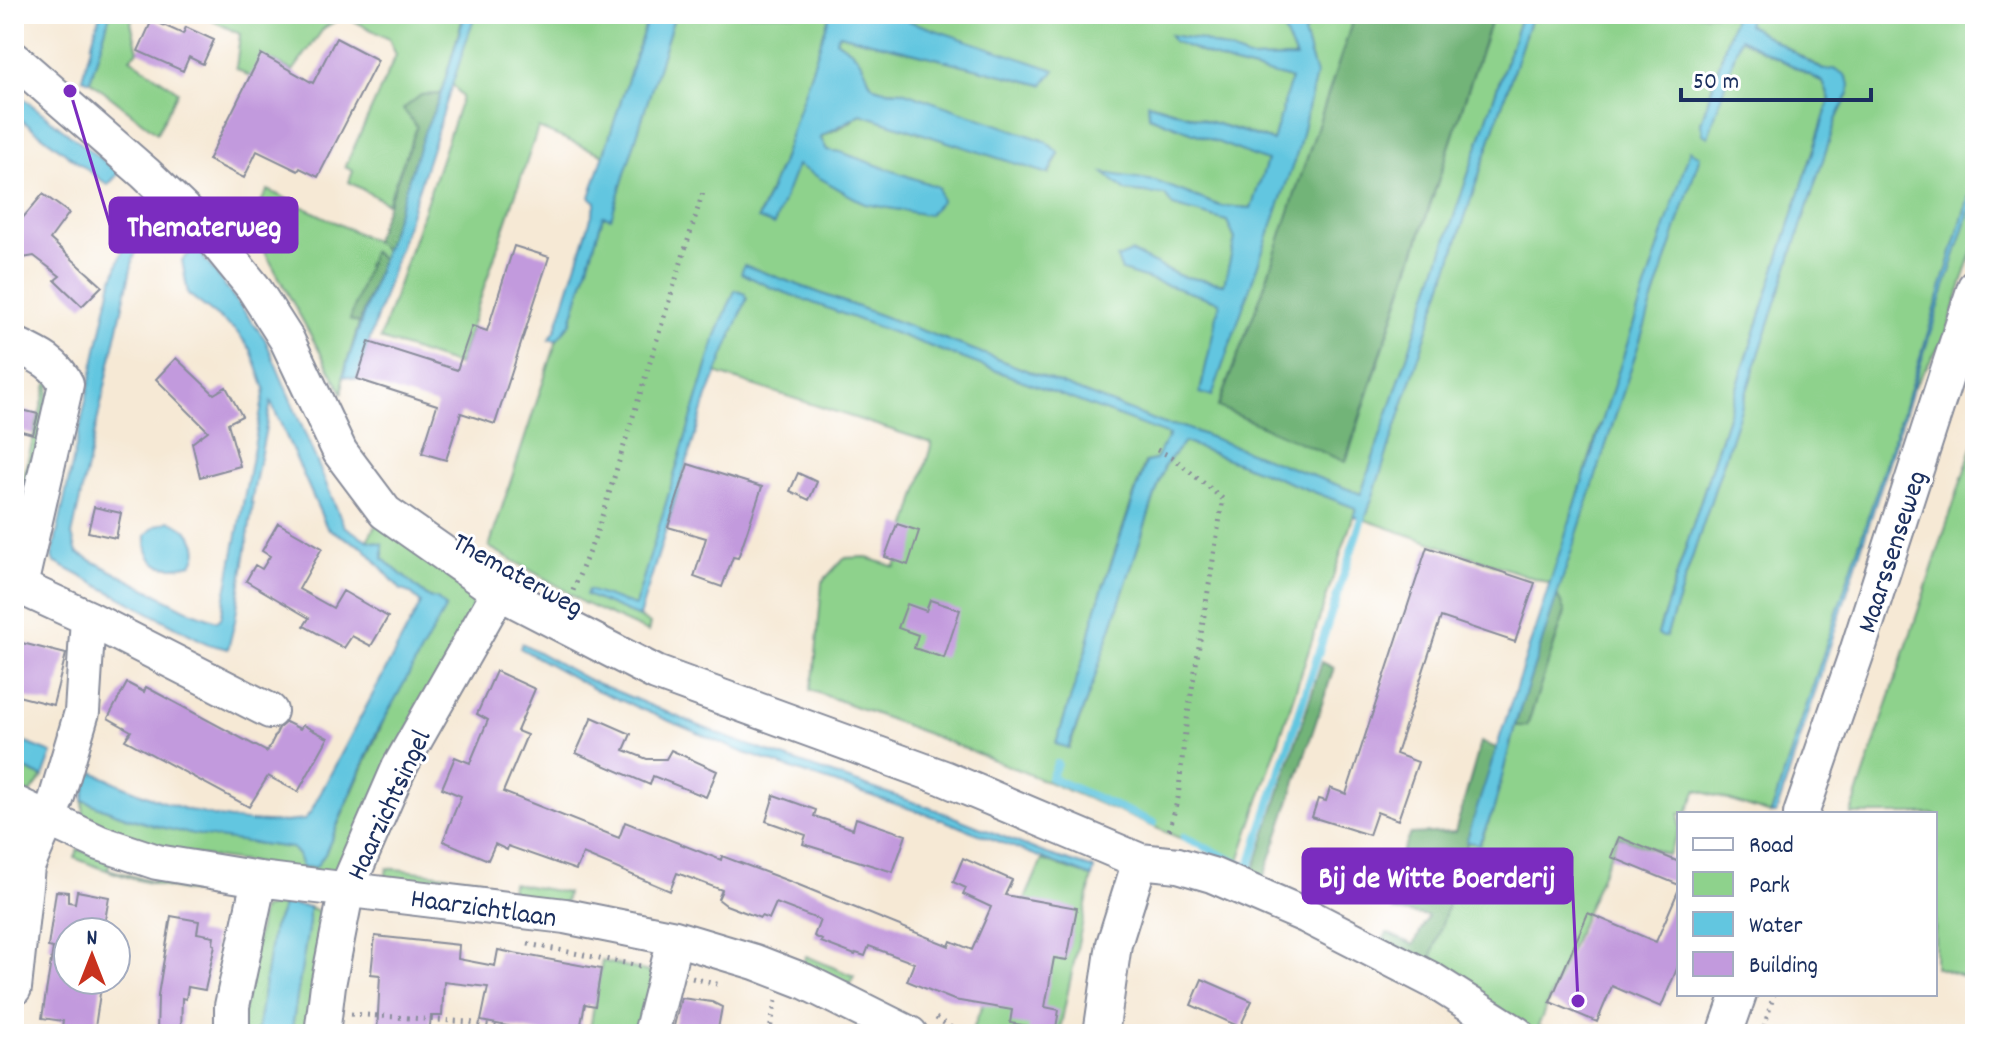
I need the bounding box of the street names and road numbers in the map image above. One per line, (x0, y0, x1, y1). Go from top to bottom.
street label: Maarssenseweg (1850, 466, 1940, 639)
street label: Thematerweg (444, 525, 589, 630)
street label: Haarzichtsingel (339, 724, 444, 888)
street label: Haarzichtlaan (408, 881, 559, 941)

